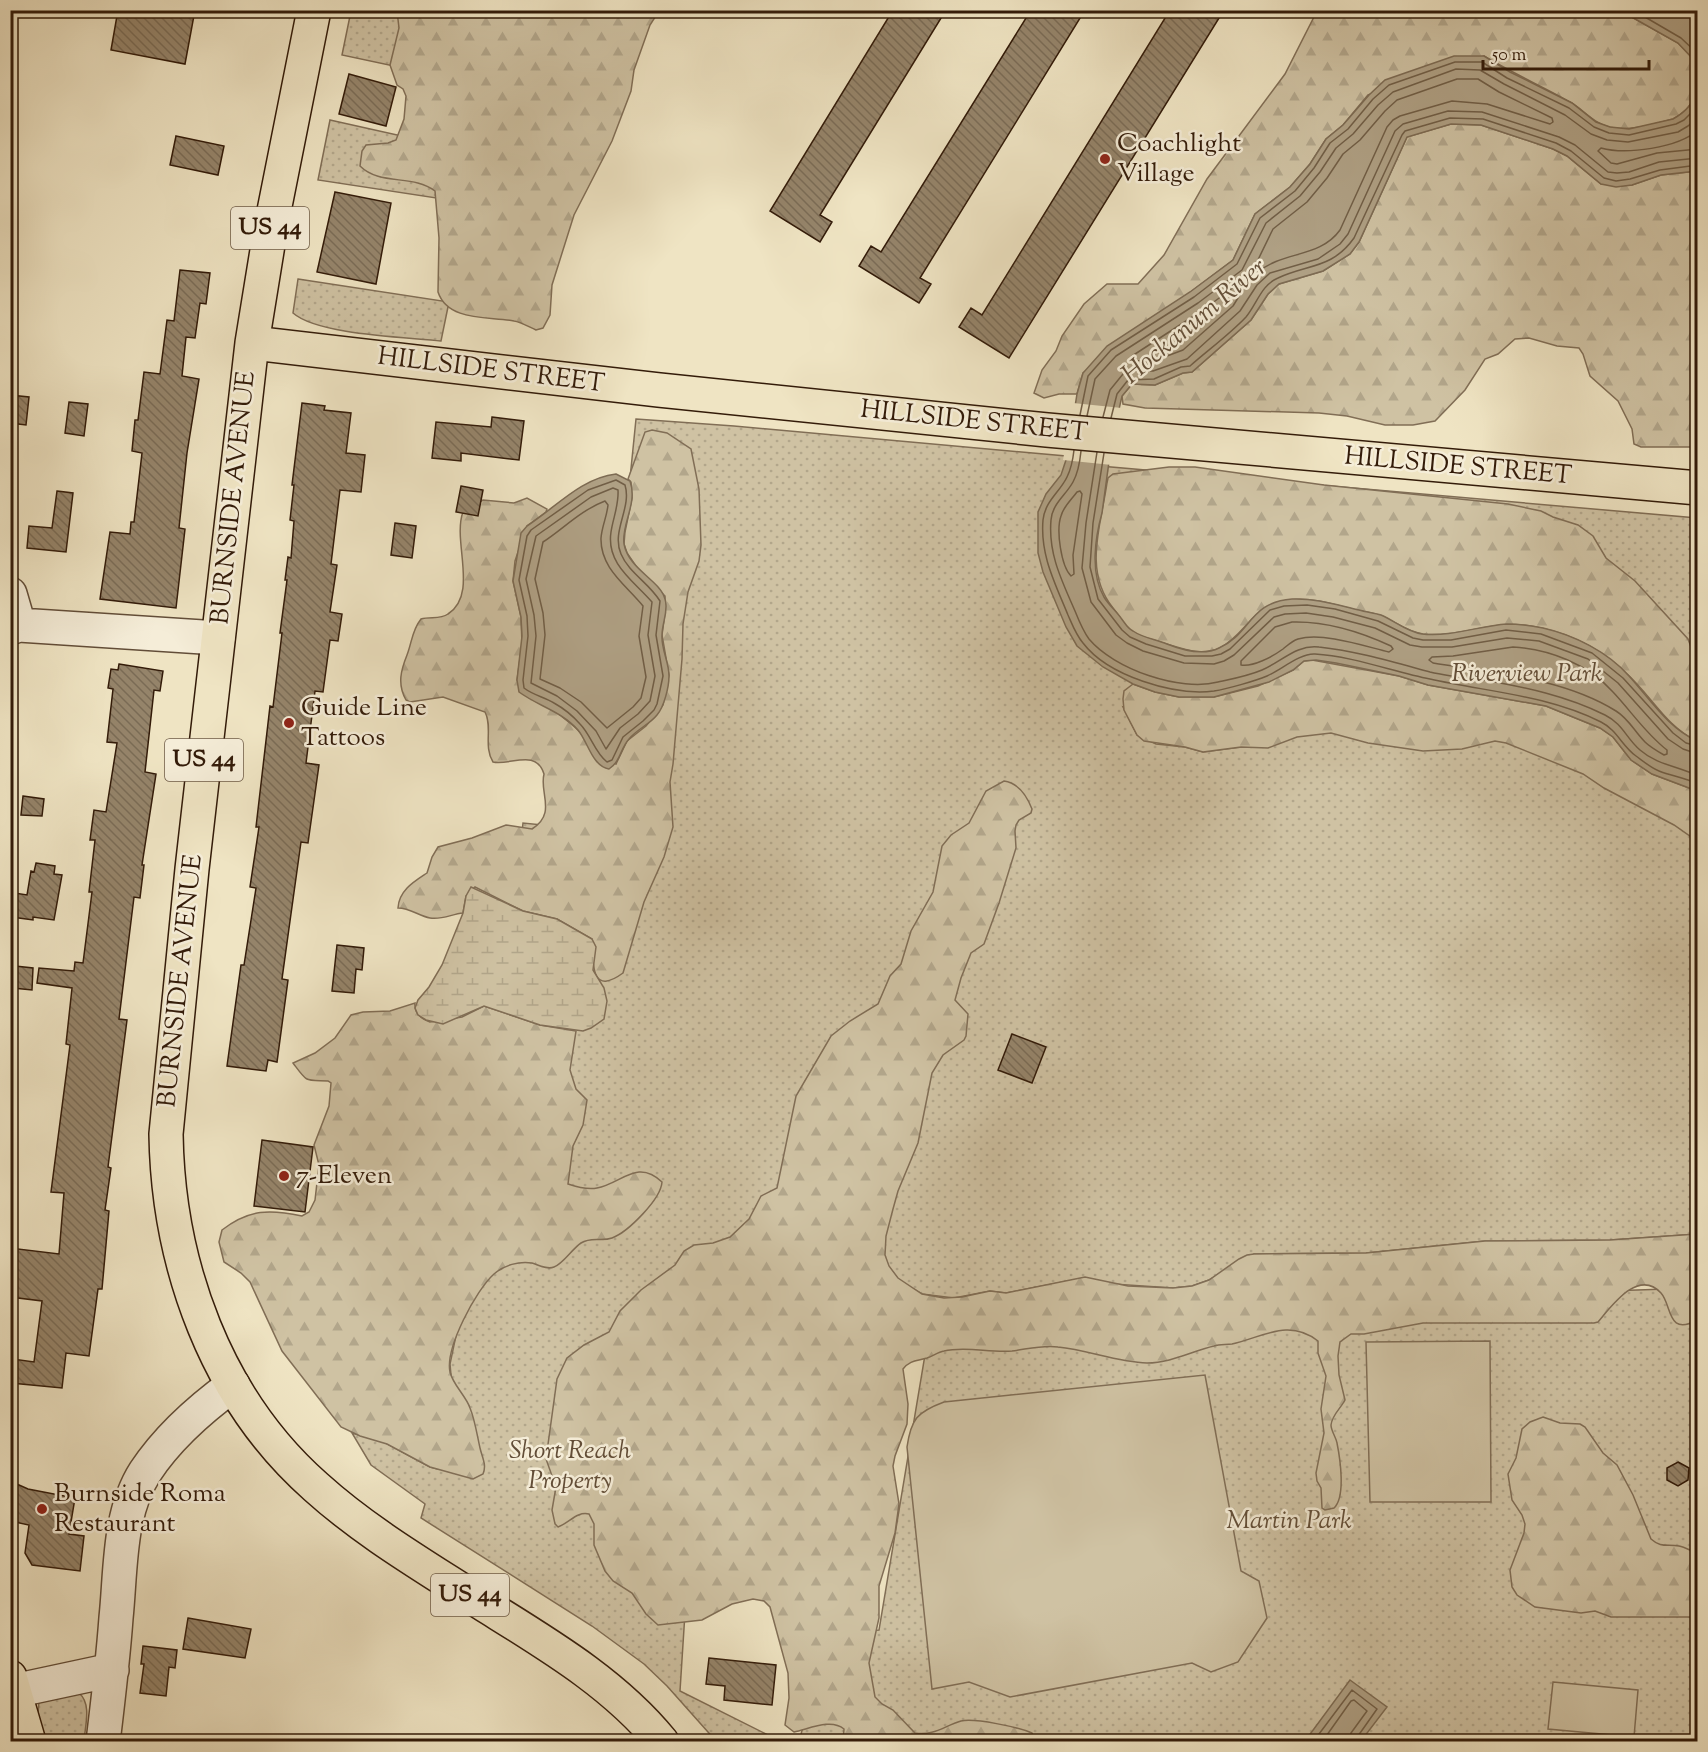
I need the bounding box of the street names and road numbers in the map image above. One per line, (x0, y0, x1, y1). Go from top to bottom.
road number: US 44 (231, 207, 309, 249)
street label: HILLSIDE STREET (375, 339, 607, 403)
street label: BURNSIDE AVENUE (202, 369, 266, 627)
street label: HILLSIDE STREET (858, 392, 1090, 452)
street label: HILLSIDE STREET (1343, 439, 1573, 495)
road number: US 44 (165, 739, 243, 781)
street label: BURNSIDE AVENUE (149, 852, 213, 1110)
road number: US 44 (431, 1574, 509, 1616)

